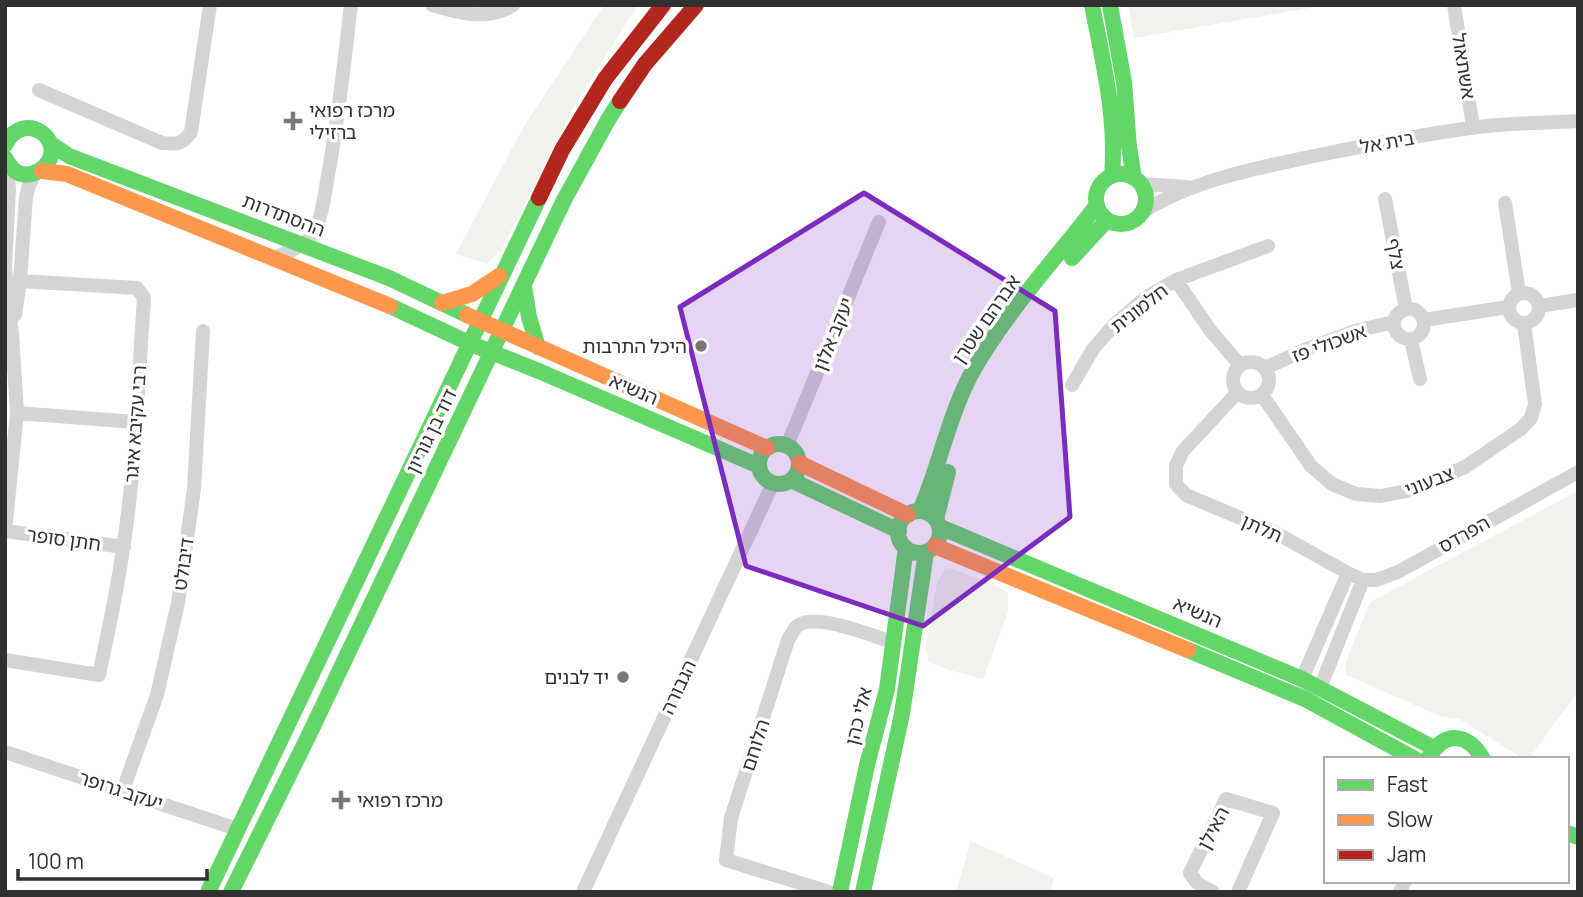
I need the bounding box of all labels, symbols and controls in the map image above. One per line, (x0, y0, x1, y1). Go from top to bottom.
street label: אשתאול (1446, 31, 1482, 101)
place label: מרכז רפואי ברזילי (309, 97, 395, 145)
marker: מרכז רפואי ברזילי (283, 111, 303, 131)
street label: בית אל (1358, 124, 1416, 160)
street label: ההסתדרות (239, 187, 329, 243)
street label: צלף (1380, 236, 1412, 272)
street label: אברהם שטרן (946, 269, 1026, 369)
street label: חלמונית (1105, 277, 1173, 339)
street label: יעקב אלון (806, 293, 860, 375)
street label: אשכולי פז (1288, 318, 1370, 368)
place label: היכל התרבות (582, 333, 687, 359)
marker: היכל התרבות (693, 338, 709, 354)
street label: רבי עקיבא איגר (118, 364, 152, 484)
street label: הנשיא (606, 367, 662, 411)
street label: דוד בן גוריון (399, 384, 463, 478)
street label: צבעוני (1401, 460, 1457, 502)
street label: תלתן (1238, 508, 1286, 548)
street label: הפרדס (1434, 509, 1494, 559)
street label: חתן סופר (25, 521, 103, 557)
street label: דיבולט (166, 536, 200, 592)
street label: הנשיא (1170, 590, 1226, 634)
street label: הגבורה (654, 656, 702, 718)
place label: יד לבנים (544, 664, 609, 690)
marker: יד לבנים (615, 669, 631, 685)
street label: אלי כהן (838, 684, 878, 748)
street label: הלוחם (734, 716, 776, 774)
legend (1324, 757, 1569, 883)
street label: יעקב גרופר (76, 764, 166, 816)
text: Fast (1387, 770, 1428, 798)
place label: מרכז רפואי (357, 787, 443, 813)
marker: מרכז רפואי (331, 790, 351, 810)
street label: האילן (1191, 802, 1235, 854)
text: Slow (1387, 805, 1433, 833)
scale bar (18, 838, 206, 882)
text: Jam (1387, 840, 1426, 868)
text: 100 m (28, 847, 84, 875)

